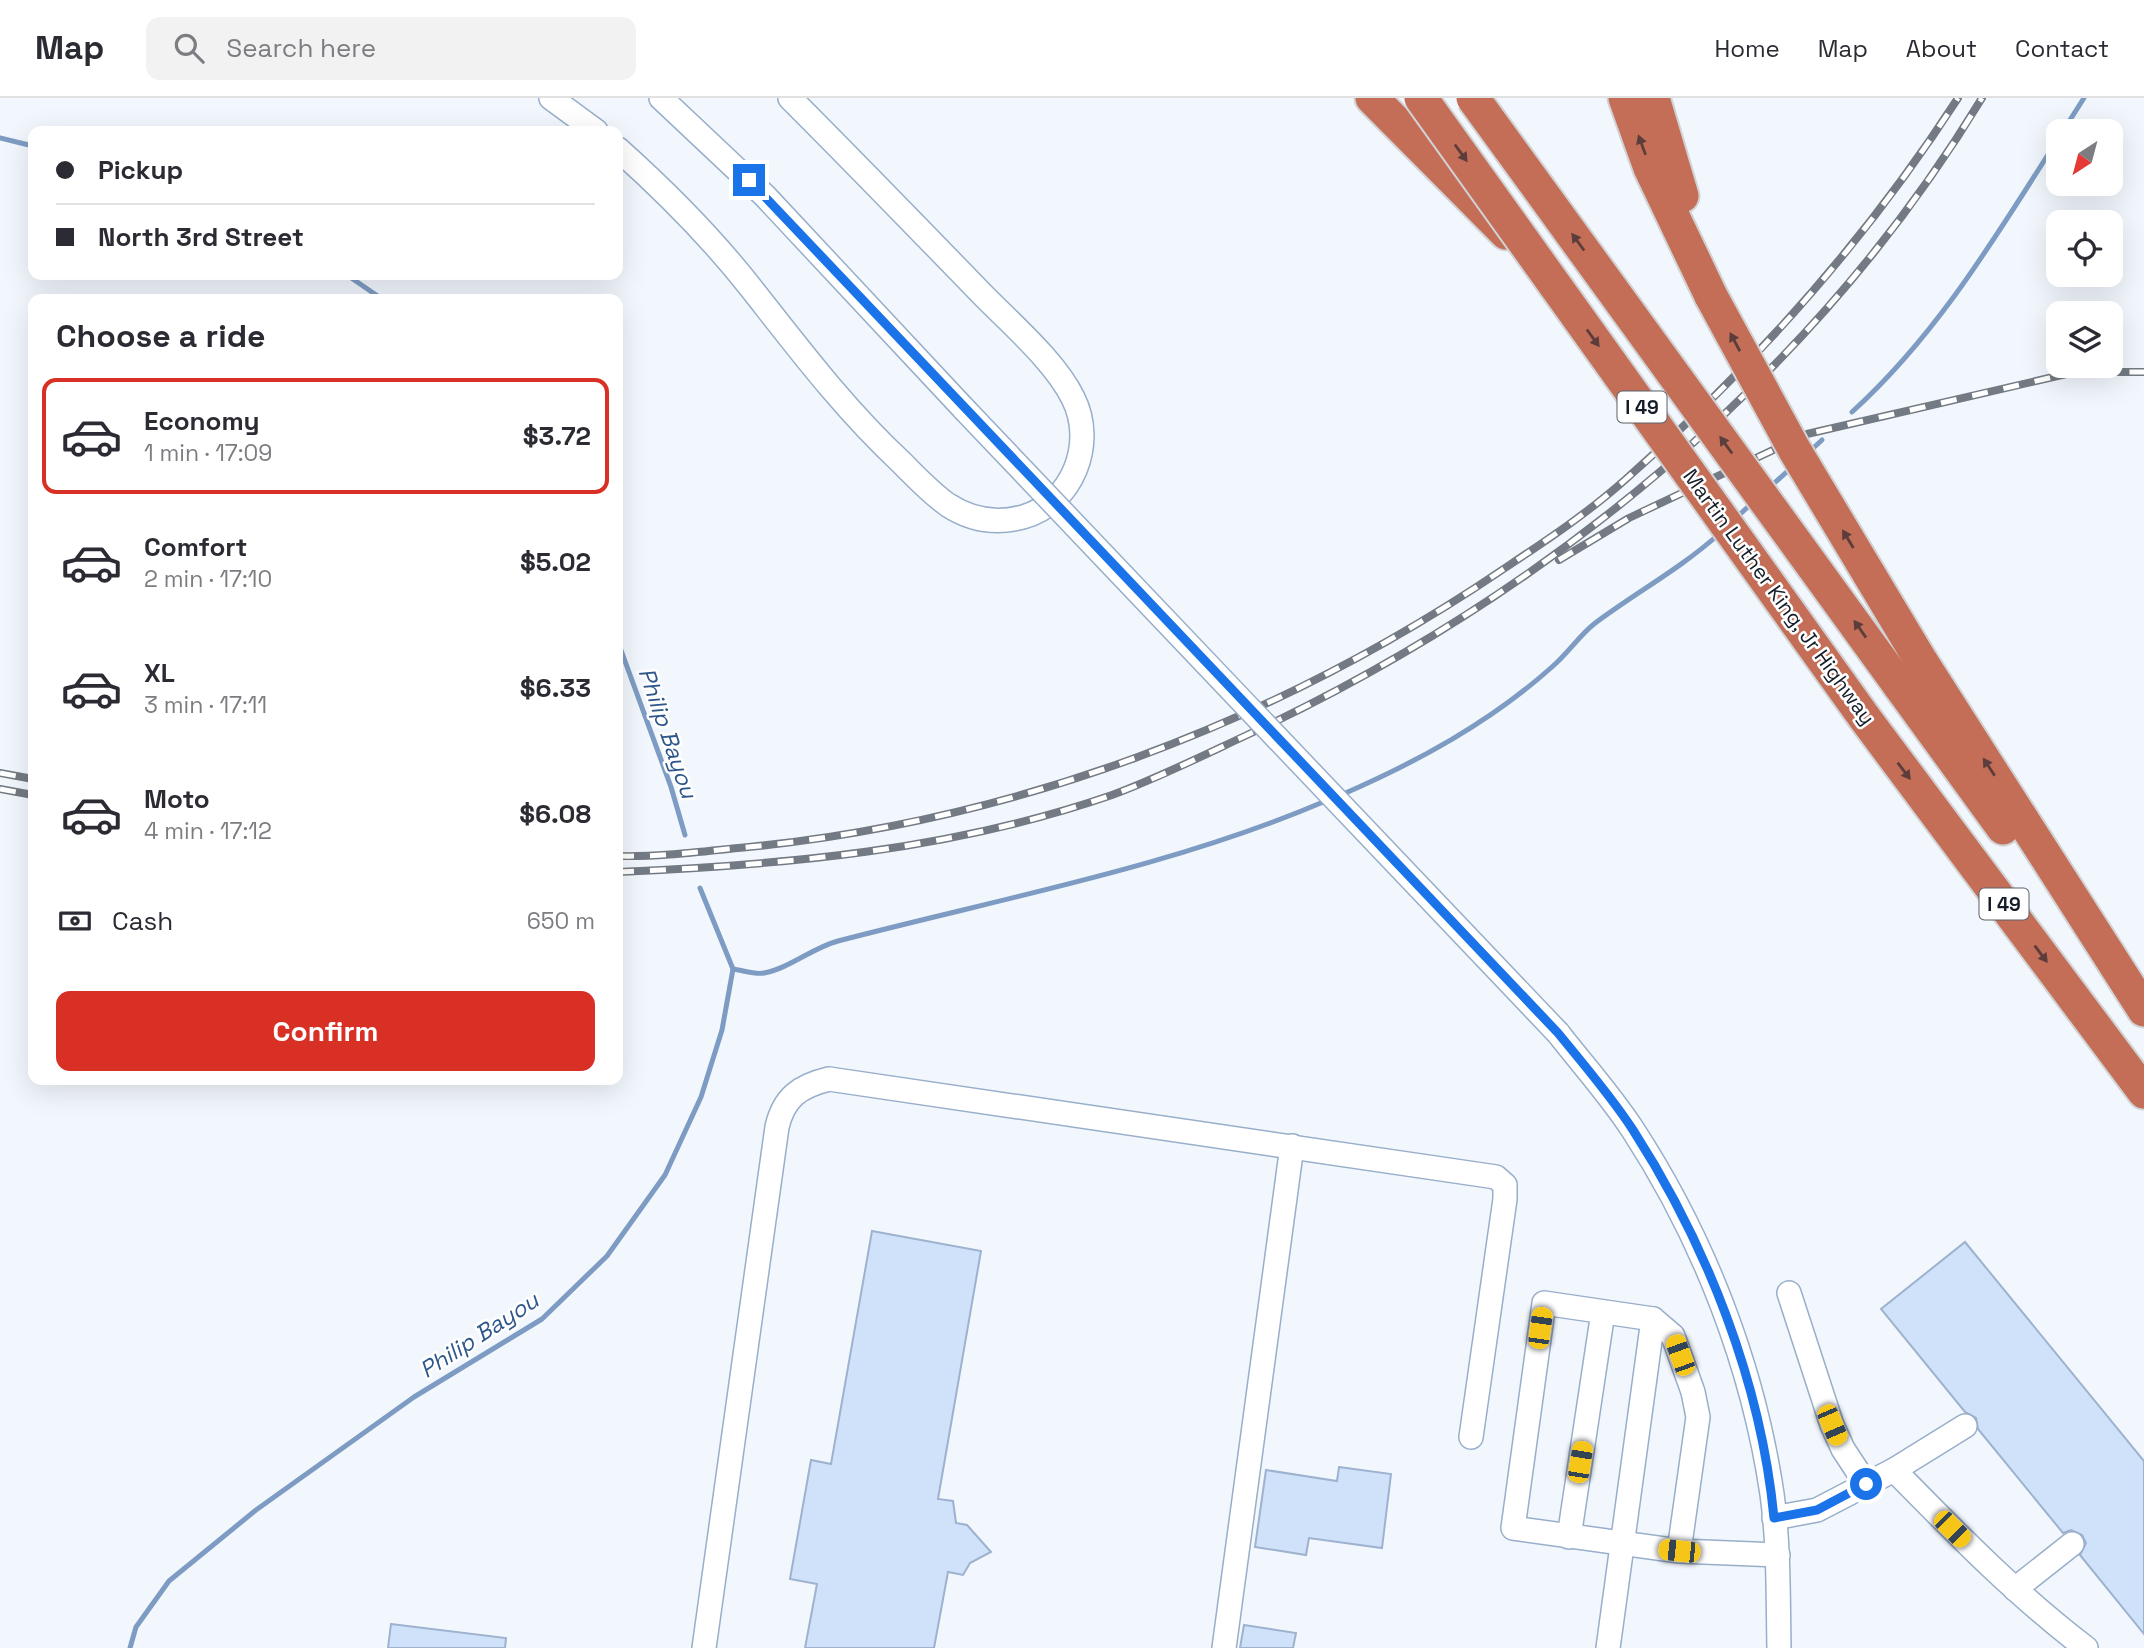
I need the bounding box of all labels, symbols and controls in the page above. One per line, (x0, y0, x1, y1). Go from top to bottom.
search box (146, 17, 636, 80)
text: Map (35, 27, 104, 69)
icon: search (170, 29, 208, 67)
text: Search here (226, 31, 376, 65)
text: Home (1714, 33, 1780, 64)
text: Map (1818, 33, 1868, 64)
text: About (1906, 33, 1977, 64)
text: Contact (2015, 33, 2109, 64)
north arrow (2046, 119, 2123, 196)
map controls (2046, 119, 2123, 378)
one-way arrow (1636, 135, 1647, 156)
one-way arrow (1454, 144, 1468, 163)
text: Pickup (98, 153, 183, 187)
route end (733, 164, 765, 196)
button: locate (2046, 210, 2123, 287)
text: North 3rd Street (98, 220, 304, 254)
one-way arrow (1571, 233, 1585, 251)
button: layers (2046, 301, 2123, 378)
text: Choose a ride (56, 316, 266, 356)
one-way arrow (1586, 329, 1600, 348)
one-way arrow (1729, 332, 1740, 352)
road number: I 49 (1618, 392, 1666, 422)
text: Economy (144, 404, 260, 438)
icon: car (60, 405, 123, 468)
text: $3.72 (523, 419, 591, 453)
one-way arrow (1720, 436, 1734, 454)
text: 1 min · 17:09 (144, 438, 272, 468)
street label: Martin Luther King, Jr Highway (1677, 463, 1881, 730)
text: Comfort (144, 530, 247, 564)
one-way arrow (1842, 530, 1854, 549)
icon: car (60, 531, 123, 594)
text: $5.02 (520, 545, 591, 579)
text: 2 min · 17:10 (144, 564, 272, 594)
one-way arrow (1853, 620, 1867, 638)
text: XL (144, 656, 175, 690)
icon: car (60, 657, 123, 720)
water label: Philip Bayou (632, 664, 705, 803)
text: $6.33 (520, 671, 591, 705)
text: 3 min · 17:11 (144, 690, 267, 720)
one-way arrow (1982, 757, 1995, 777)
one-way arrow (1897, 762, 1911, 780)
text: Moto (144, 782, 210, 816)
icon: car (60, 783, 123, 846)
text: $6.08 (519, 797, 591, 831)
text: 4 min · 17:12 (144, 816, 272, 846)
road number: I 49 (1980, 888, 2028, 919)
icon: cash (56, 902, 94, 940)
text: Cash (112, 904, 173, 938)
text: 650 m (527, 906, 595, 936)
one-way arrow (2033, 944, 2048, 962)
button: Confirm (56, 991, 595, 1071)
water label: Philip Bayou (414, 1285, 545, 1385)
car (1527, 1306, 1554, 1350)
car (1663, 1332, 1698, 1378)
car (1815, 1402, 1850, 1448)
car (1567, 1440, 1594, 1484)
route start (1850, 1468, 1882, 1500)
car (1930, 1507, 1975, 1551)
car (1658, 1538, 1701, 1564)

